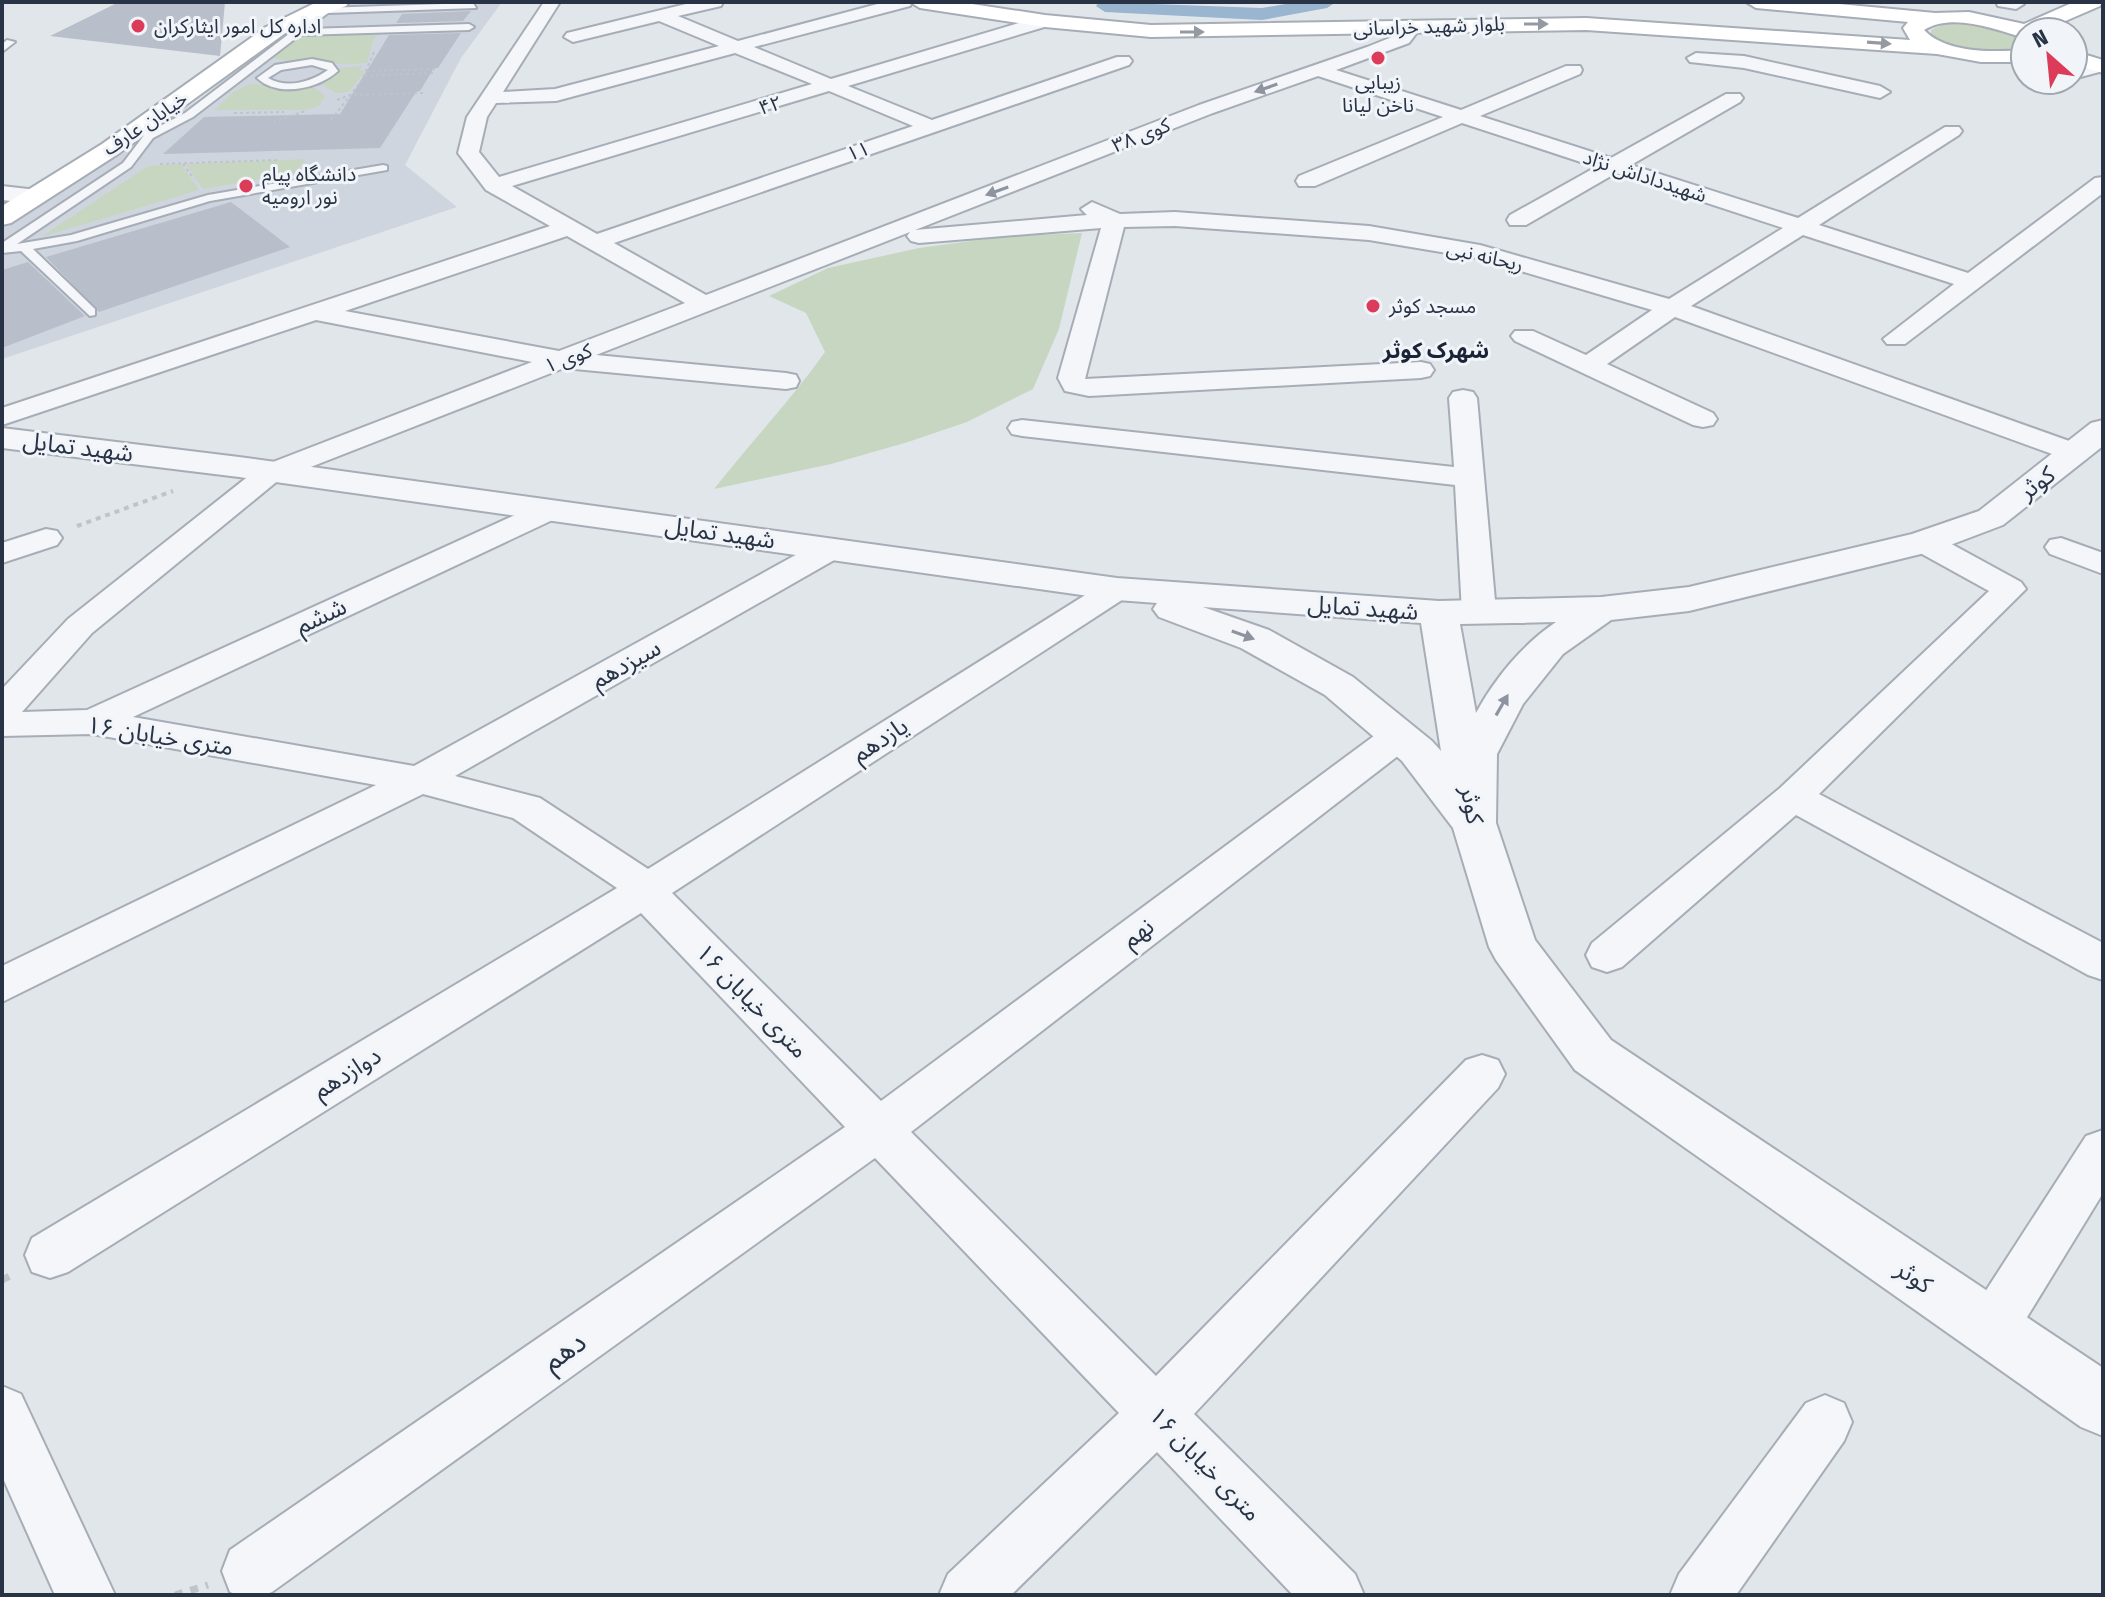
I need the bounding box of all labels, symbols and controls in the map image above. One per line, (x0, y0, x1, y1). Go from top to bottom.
street label: بلوار شهید خراسانی (1353, 11, 1505, 41)
place label: اداره کل امور ایثارکران (154, 14, 321, 38)
north arrow (2009, 16, 2089, 96)
marker: اداره کل امور ایثارکران (129, 17, 147, 35)
one-way arrow (1524, 18, 1549, 30)
text: N (2028, 24, 2052, 54)
one-way arrow (1180, 26, 1205, 38)
one-way arrow (1867, 37, 1892, 50)
marker: زیبایی ناخن لیانا (1369, 49, 1387, 67)
place label: زیبایی ناخن لیانا (1342, 70, 1414, 117)
one-way arrow (1254, 83, 1278, 95)
street label: خیابان عارف (98, 86, 192, 160)
street label: ۴۲ (756, 90, 784, 120)
street label: کوی ۳۸ (1108, 112, 1174, 157)
street label: ۱۱ (843, 136, 873, 166)
street label: شهیدداداش نژاد (1580, 145, 1710, 207)
place label: دانشگاه پیام نور ارومیه (262, 162, 356, 209)
marker: دانشگاه پیام نور ارومیه (237, 177, 255, 195)
one-way arrow (985, 186, 1009, 198)
street label: ریحانه نبی (1444, 236, 1526, 276)
place label: مسجد کوثر (1388, 294, 1476, 318)
marker: مسجد کوثر (1364, 297, 1382, 315)
district label: شهرک کوثر (1382, 337, 1489, 364)
street label: کوی ۱ (541, 338, 596, 378)
street label: شهید تمایل (21, 426, 135, 468)
street label: کوثر (2013, 460, 2061, 506)
street label: شهید تمایل (663, 511, 777, 555)
street label: شهید تمایل (1307, 590, 1419, 626)
street label: ششم (291, 592, 352, 643)
one-way arrow (1231, 629, 1255, 641)
street label: سیزدهم (586, 634, 667, 697)
one-way arrow (1495, 694, 1509, 716)
street label: ۱۶ متری خیابان (85, 711, 235, 761)
street label: یازدهم (847, 712, 915, 771)
street label: کوثر (1454, 783, 1490, 827)
street label: نهم (1117, 912, 1161, 956)
street label: ۱۶ متری خیابان (691, 938, 813, 1064)
street label: دوازدهم (308, 1041, 388, 1107)
street label: کوثر (1890, 1254, 1938, 1300)
street label: دهم (536, 1325, 595, 1382)
street label: ۱۶ متری خیابان (1144, 1401, 1266, 1527)

